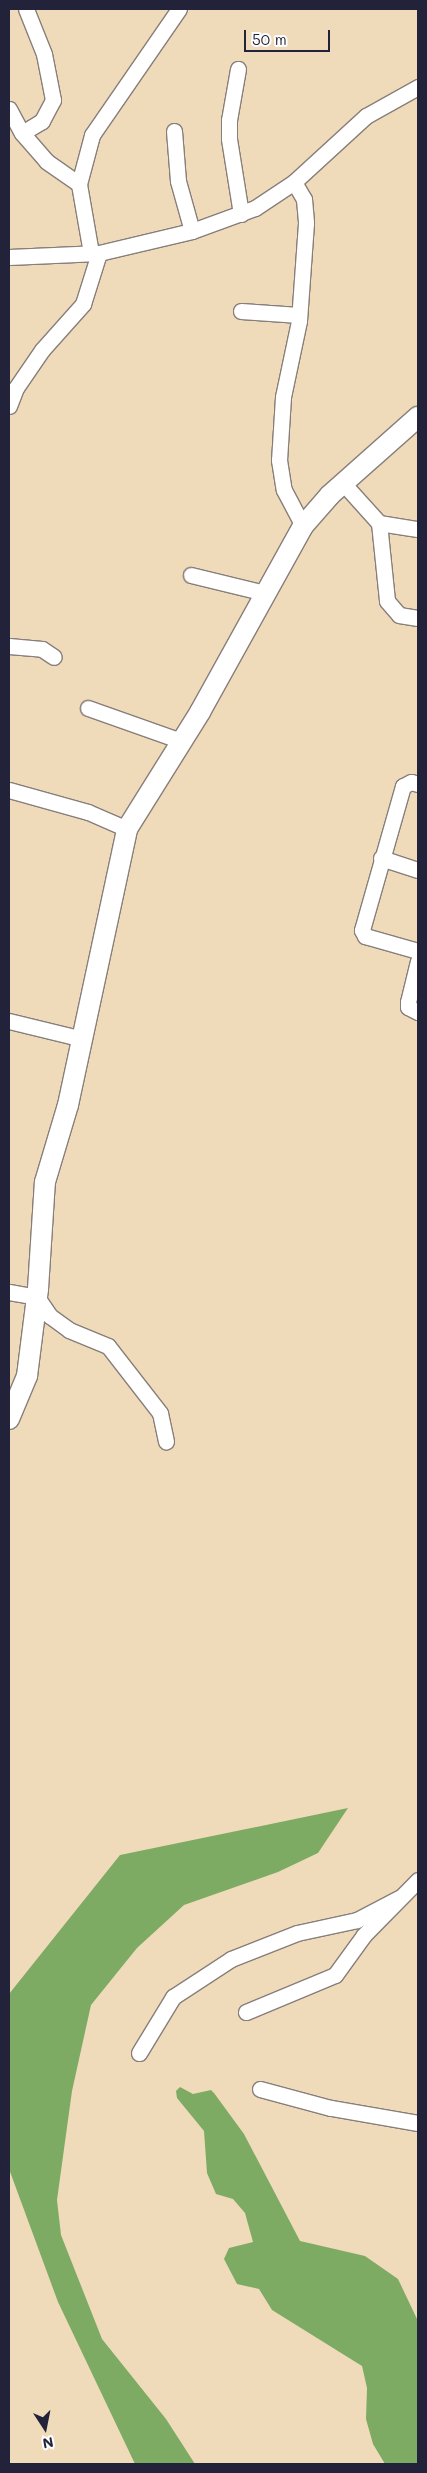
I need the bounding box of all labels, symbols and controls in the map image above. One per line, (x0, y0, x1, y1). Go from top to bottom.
scale bar (247, 20, 333, 52)
text: 50 m (252, 29, 287, 49)
north arrow (20, 2403, 70, 2453)
text: N (41, 2433, 55, 2454)

